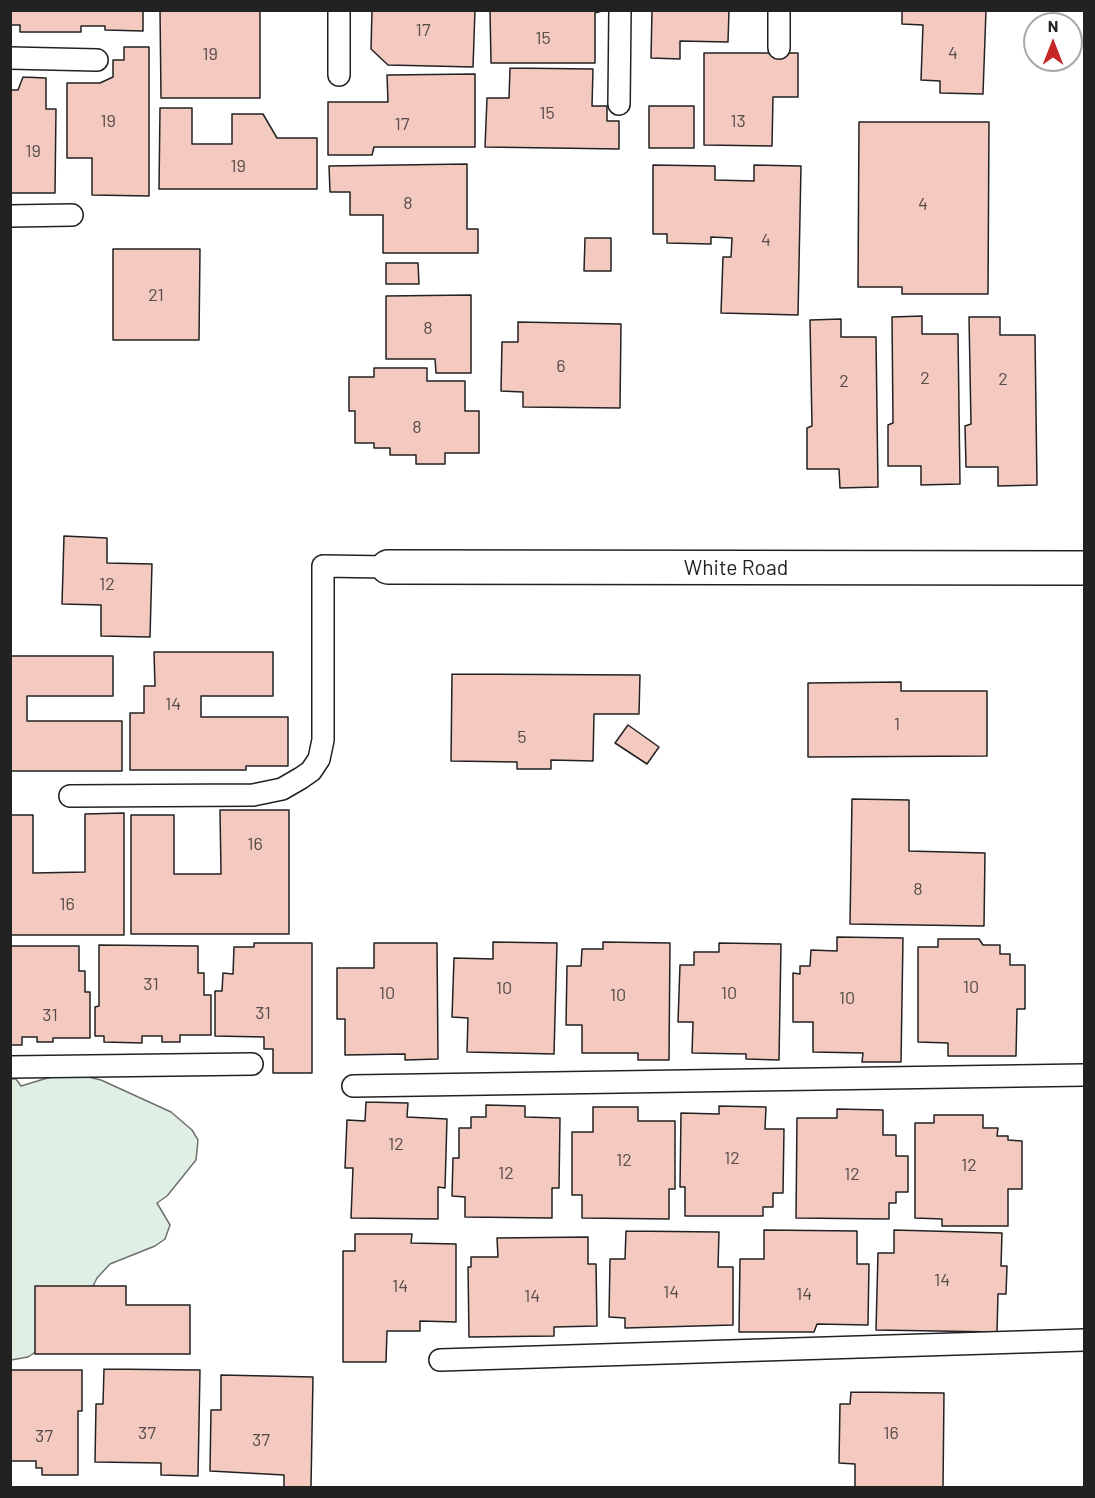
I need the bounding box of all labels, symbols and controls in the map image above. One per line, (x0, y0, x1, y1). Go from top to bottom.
north arrow (1023, 12, 1083, 72)
text: N (1048, 16, 1058, 35)
house number: 17 (416, 19, 430, 41)
house number: 15 (535, 27, 551, 49)
house number: 4 (948, 42, 958, 64)
house number: 19 (202, 43, 218, 65)
house number: 15 (539, 102, 555, 124)
house number: 19 (100, 110, 116, 132)
house number: 13 (730, 110, 746, 132)
house number: 17 (395, 113, 409, 135)
house number: 19 (25, 140, 41, 162)
house number: 19 (230, 155, 246, 177)
house number: 8 (403, 192, 413, 214)
house number: 4 (918, 193, 928, 215)
house number: 4 (761, 229, 771, 251)
house number: 21 (148, 284, 164, 306)
house number: 8 (423, 317, 433, 339)
house number: 6 (556, 355, 566, 377)
house number: 2 (920, 367, 930, 389)
house number: 2 (998, 368, 1008, 390)
house number: 2 (839, 370, 849, 392)
house number: 8 (412, 416, 422, 438)
street label: White Road (684, 555, 788, 581)
house number: 12 (99, 573, 115, 595)
house number: 14 (165, 693, 181, 715)
house number: 1 (894, 713, 900, 735)
house number: 5 (517, 726, 527, 748)
house number: 16 (247, 833, 263, 855)
house number: 8 (913, 878, 923, 900)
house number: 16 (59, 893, 75, 915)
house number: 31 (143, 973, 159, 995)
house number: 10 (963, 976, 979, 998)
house number: 10 (496, 977, 512, 999)
house number: 10 (379, 982, 395, 1004)
house number: 10 (721, 982, 737, 1004)
house number: 10 (610, 984, 626, 1006)
house number: 10 (839, 987, 855, 1009)
house number: 31 (255, 1002, 271, 1024)
house number: 31 (42, 1004, 58, 1026)
house number: 12 (388, 1133, 404, 1155)
house number: 12 (724, 1147, 740, 1169)
house number: 12 (616, 1149, 632, 1171)
house number: 12 (961, 1154, 977, 1176)
house number: 12 (498, 1162, 514, 1184)
house number: 12 (844, 1163, 860, 1185)
house number: 14 (934, 1269, 950, 1291)
house number: 14 (392, 1275, 408, 1297)
house number: 14 (663, 1281, 679, 1303)
house number: 14 (796, 1283, 812, 1305)
house number: 14 (524, 1285, 540, 1307)
house number: 37 (138, 1422, 156, 1444)
house number: 16 (883, 1422, 899, 1444)
house number: 37 (35, 1425, 53, 1447)
house number: 37 (252, 1429, 270, 1451)

